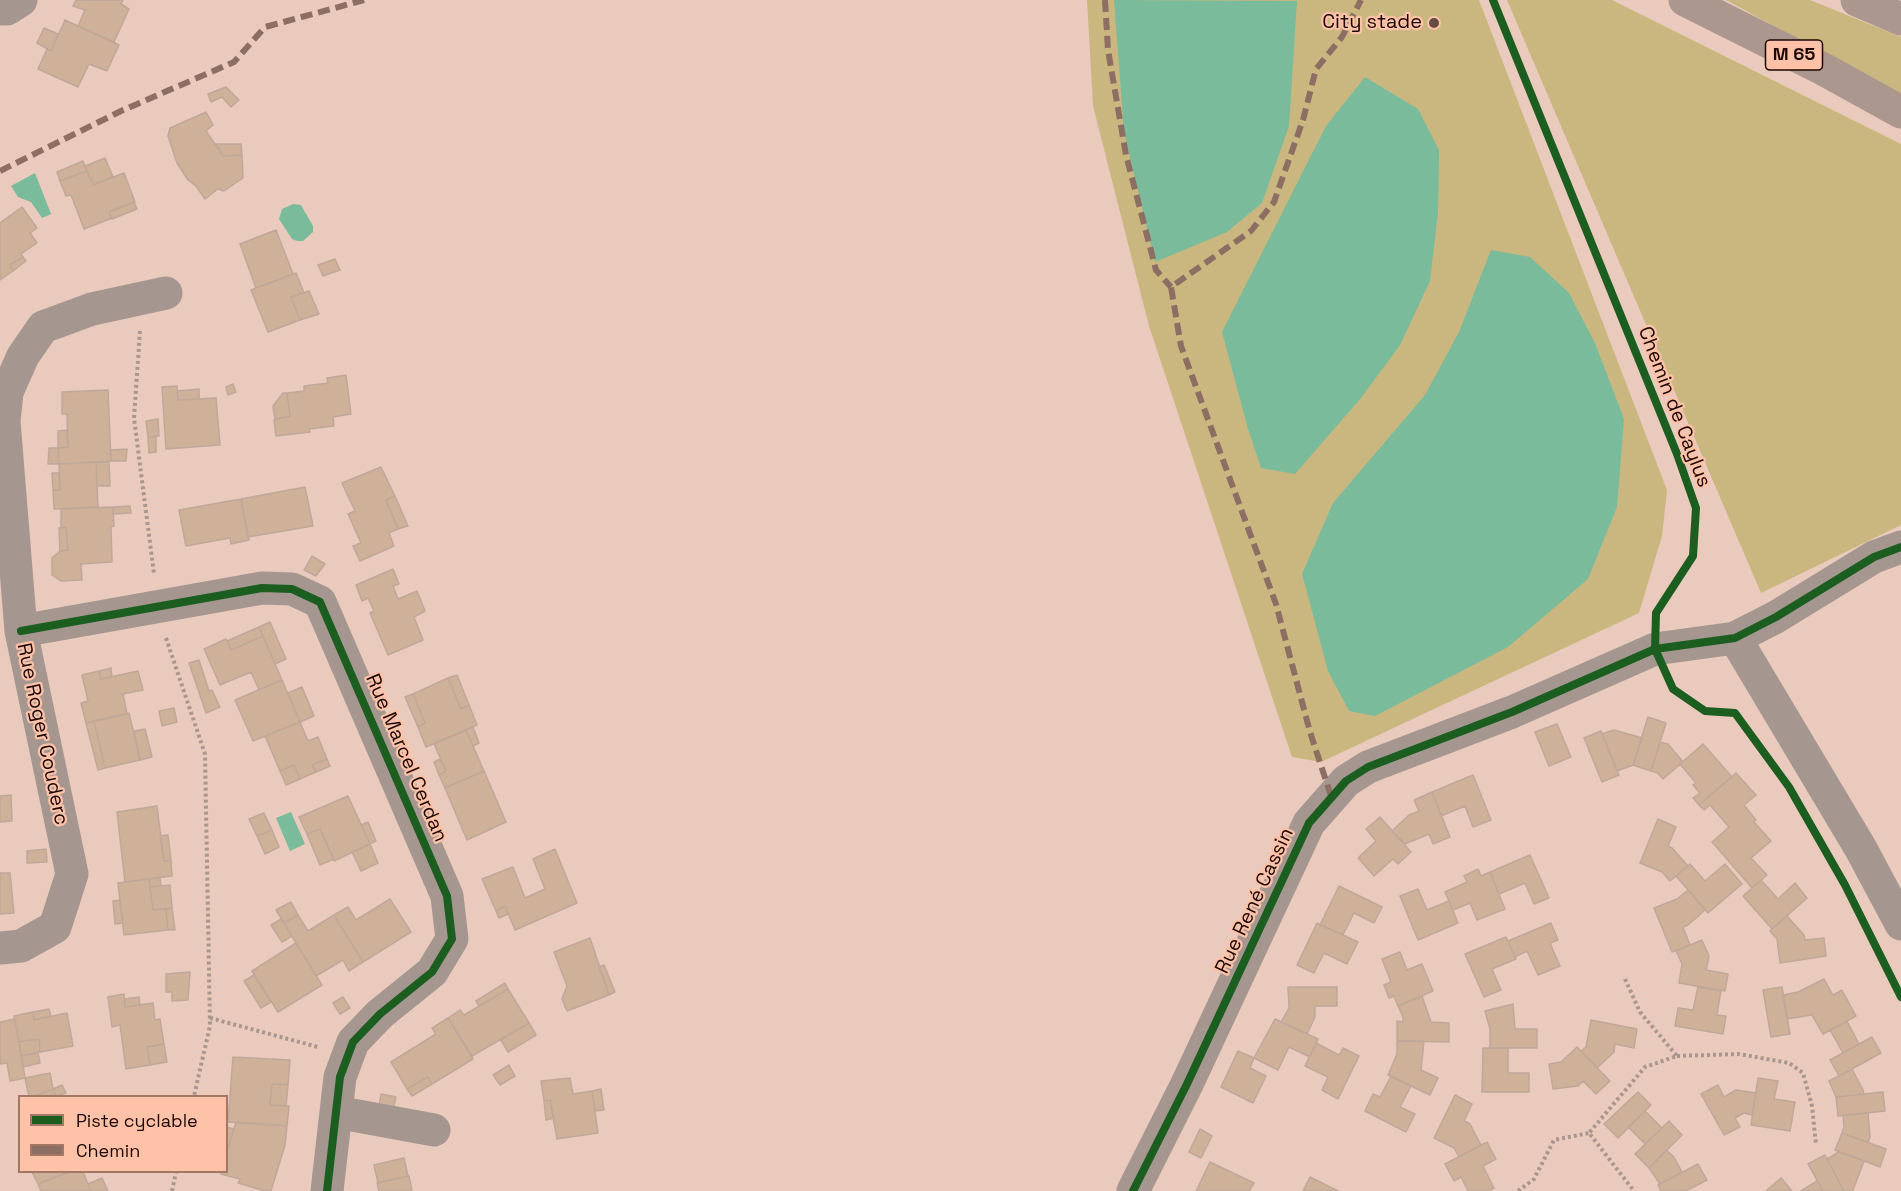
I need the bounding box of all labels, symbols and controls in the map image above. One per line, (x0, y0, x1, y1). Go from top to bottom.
place label: City stade (1322, 11, 1422, 35)
marker: City stade (1427, 16, 1441, 30)
road number: M 65 (1766, 40, 1822, 70)
street label: Chemin de Caylus (1632, 323, 1716, 491)
street label: Rue Roger Couderc (11, 641, 73, 827)
street label: Rue Marcel Cerdan (360, 670, 452, 846)
street label: Rue René Cassin (1211, 824, 1299, 978)
legend (18, 1095, 228, 1173)
text: Piste cyclable (76, 1109, 198, 1132)
text: Chemin (76, 1139, 140, 1162)

